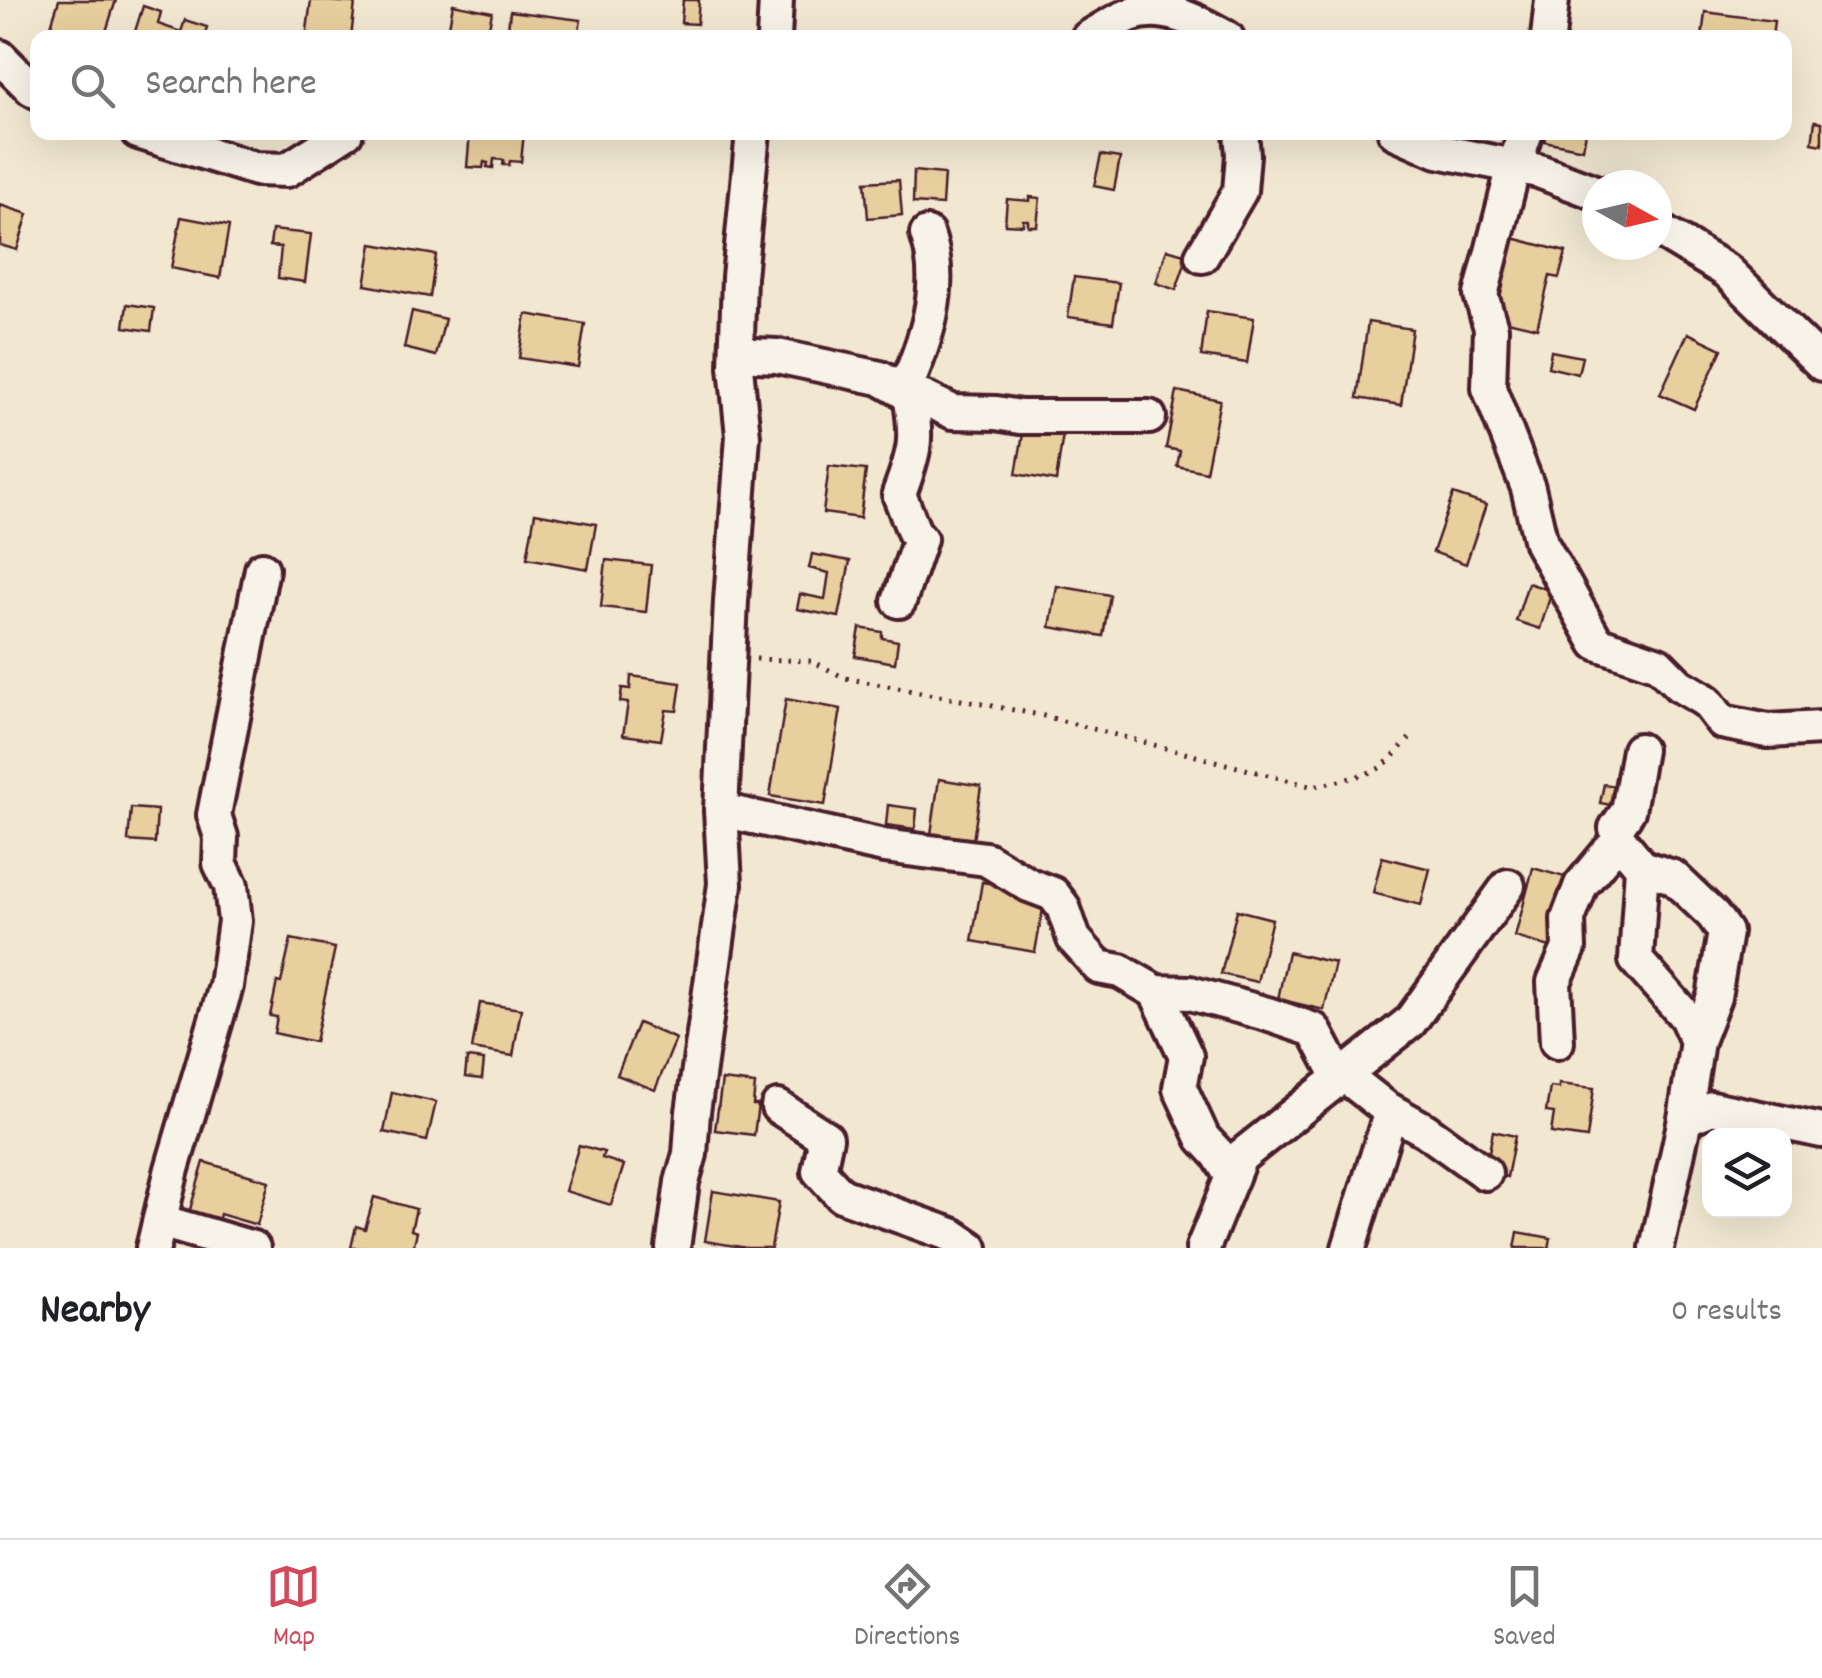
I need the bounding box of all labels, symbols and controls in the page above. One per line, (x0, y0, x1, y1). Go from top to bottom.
search box (30, 30, 1792, 140)
icon: search (65, 58, 120, 113)
text: Search here (145, 58, 317, 113)
north arrow (1582, 170, 1672, 260)
map controls (1702, 1128, 1792, 1218)
button: layers (1702, 1128, 1792, 1218)
text: Nearby (40, 1283, 150, 1343)
text: 0 results (1671, 1290, 1782, 1336)
tab: Map (266, 1559, 321, 1659)
tab: Directions (854, 1559, 960, 1659)
tab: Saved (1493, 1559, 1556, 1659)

